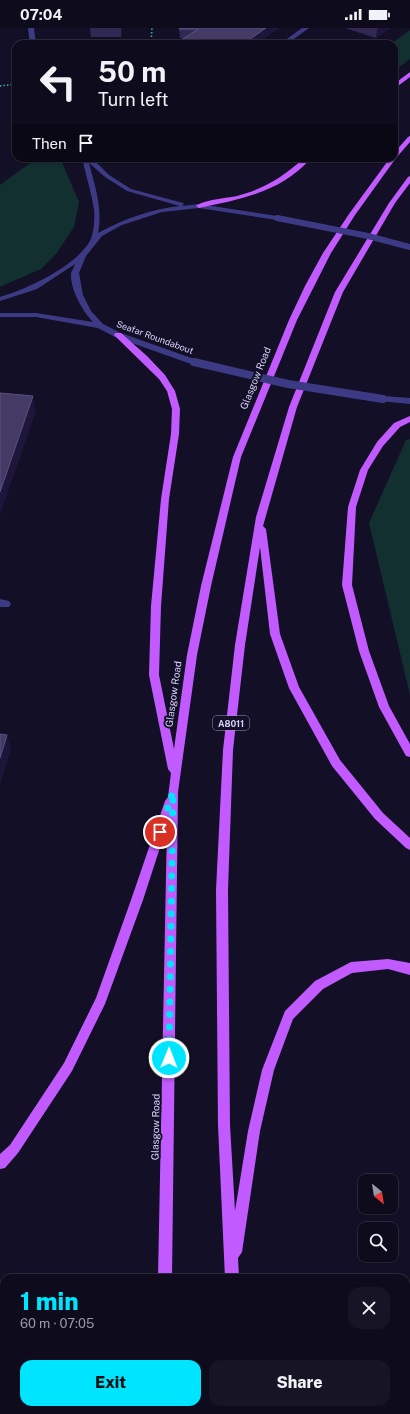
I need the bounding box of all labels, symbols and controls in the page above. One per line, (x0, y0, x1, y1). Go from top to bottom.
text: 07:04 (20, 6, 62, 23)
text: 50 m (98, 55, 166, 88)
icon: left (32, 56, 84, 108)
text: Turn left (98, 89, 168, 110)
icon: arrive (75, 132, 97, 154)
text: Then (32, 135, 67, 152)
street label: Seafar Roundabout (115, 318, 195, 356)
street label: Glasgow Road (237, 345, 273, 411)
street label: Glasgow Road (162, 660, 184, 728)
road number: A8011 (213, 716, 249, 730)
pin (143, 815, 177, 849)
icon: arrive (149, 821, 171, 843)
position arrow (148, 1037, 190, 1079)
street label: Glasgow Road (148, 1094, 162, 1160)
north arrow (358, 1174, 398, 1214)
map controls (358, 1174, 398, 1262)
button: search (358, 1222, 398, 1262)
text: 1 min (20, 1287, 79, 1315)
button: close (348, 1287, 390, 1329)
text: 60 m · 07:05 (20, 1316, 94, 1331)
button: Exit (20, 1360, 201, 1406)
button: Share (209, 1360, 390, 1406)

